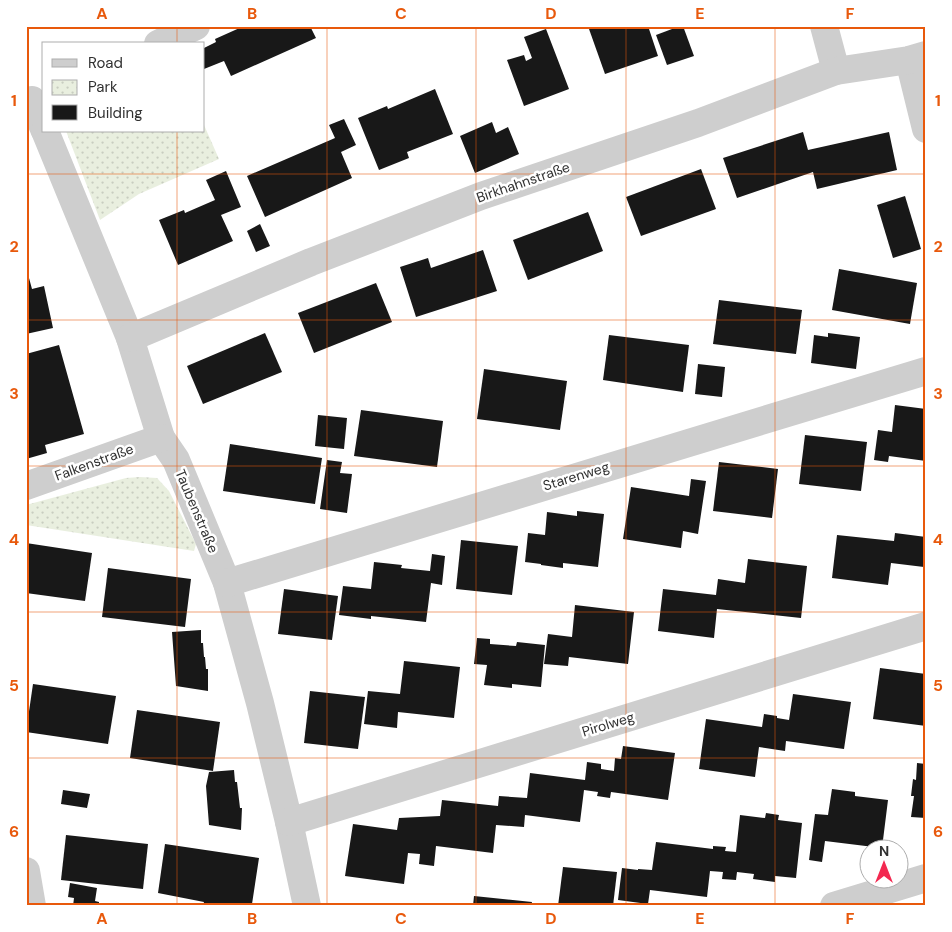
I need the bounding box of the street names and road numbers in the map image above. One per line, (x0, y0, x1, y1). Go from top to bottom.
street label: Birkhahnstraße (474, 158, 572, 206)
street label: Falkenstraße (52, 439, 136, 485)
street label: Starenweg (541, 457, 611, 495)
street label: Taubenstraße (171, 466, 223, 556)
street label: Pirolweg (580, 707, 637, 740)

